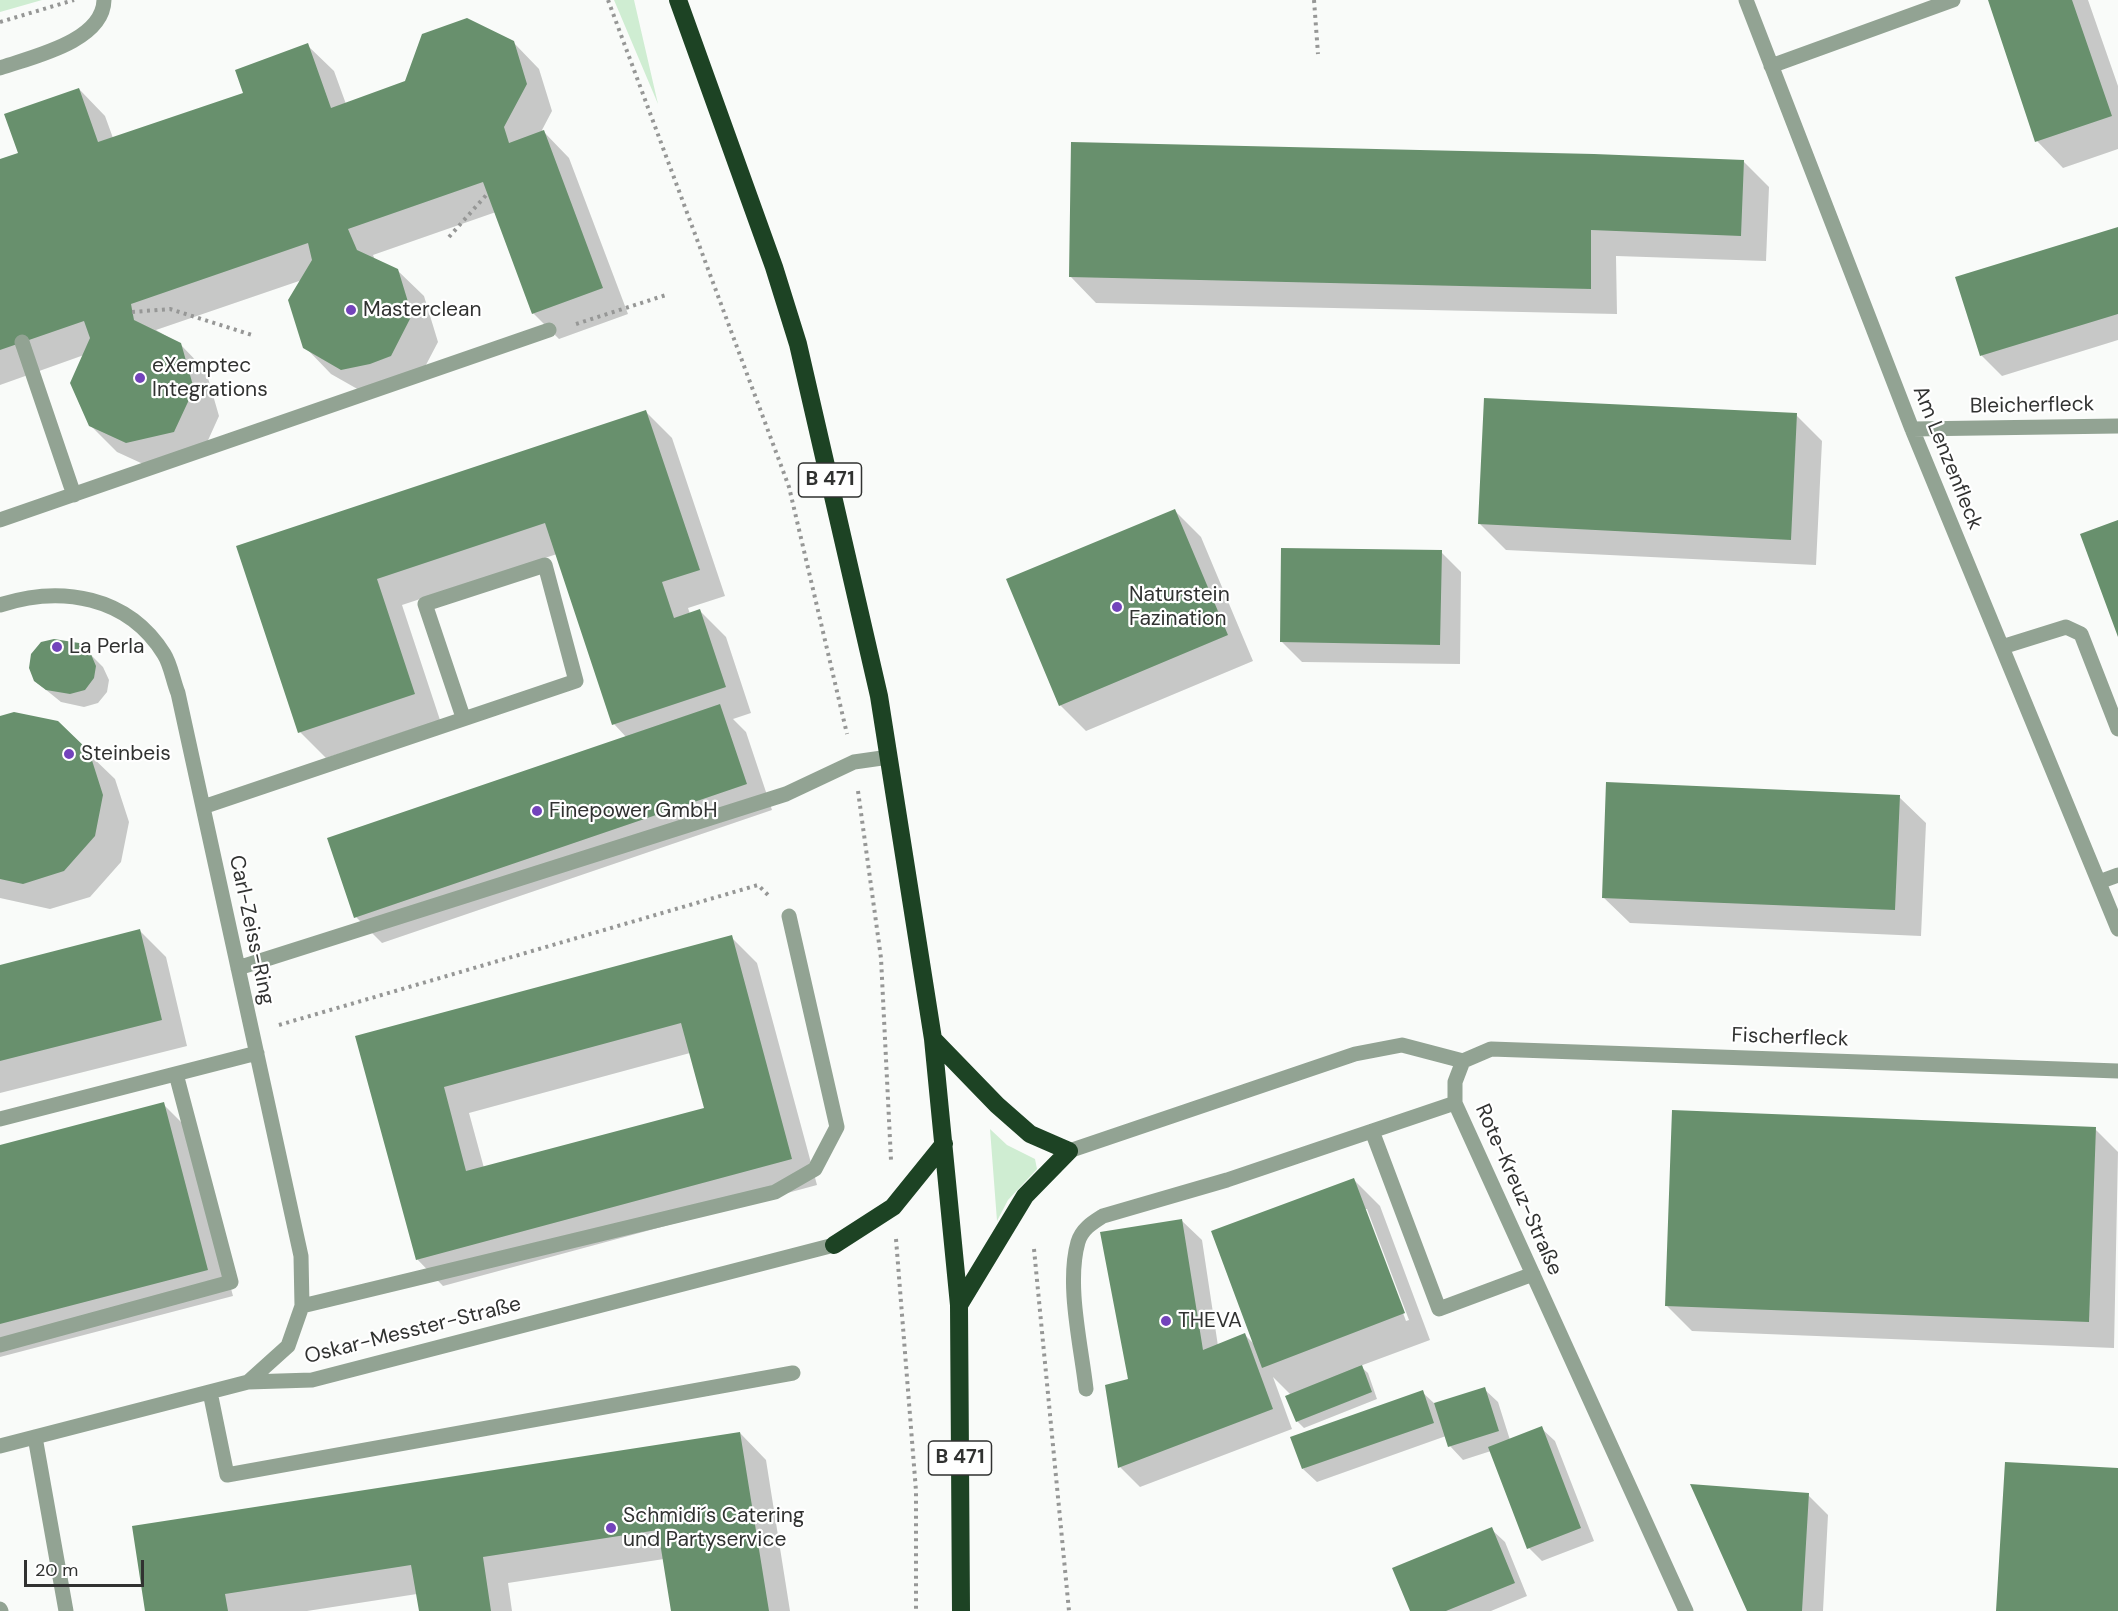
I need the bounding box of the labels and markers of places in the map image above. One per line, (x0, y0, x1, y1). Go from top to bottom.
place label: Masterclean (363, 297, 482, 323)
marker: Masterclean (344, 303, 358, 317)
place label: eXemptec Integrations (152, 353, 268, 403)
marker: eXemptec Integrations (133, 371, 147, 385)
place label: Naturstein Fazination (1129, 582, 1230, 632)
marker: Naturstein Fazination (1110, 600, 1124, 614)
place label: La Perla (69, 634, 144, 660)
marker: La Perla (50, 640, 64, 654)
place label: Steinbeis (81, 741, 171, 767)
marker: Steinbeis (62, 747, 76, 761)
place label: Finepower GmbH (549, 798, 717, 824)
marker: Finepower GmbH (530, 804, 544, 818)
place label: THEVA (1178, 1308, 1242, 1334)
marker: THEVA (1159, 1314, 1173, 1328)
place label: Schmidi´s Catering und Partyservice (623, 1503, 804, 1553)
marker: Schmidi´s Catering und Partyservice (604, 1521, 618, 1535)

